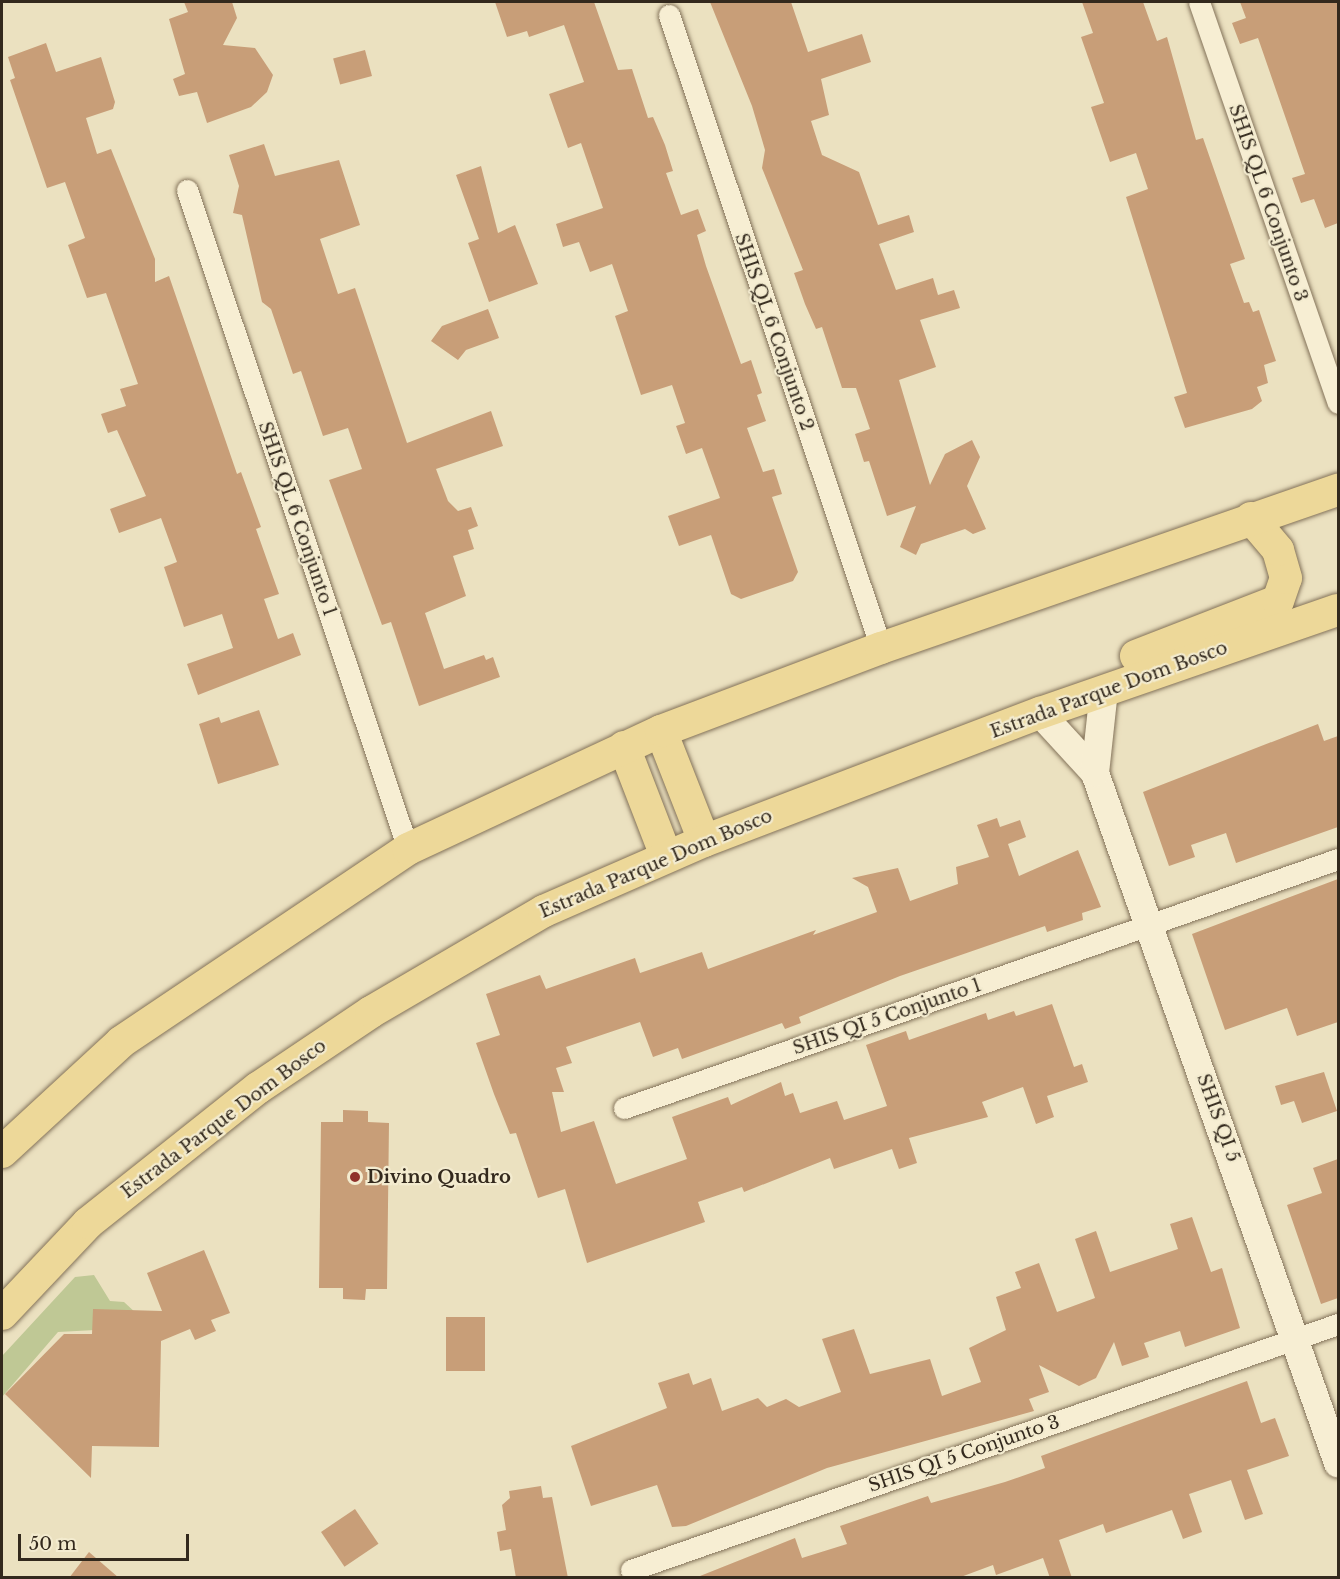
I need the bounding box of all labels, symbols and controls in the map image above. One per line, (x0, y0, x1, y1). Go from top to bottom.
street label: SHIS QL 6 Conjunto 3 (1224, 101, 1312, 305)
street label: SHIS QL 6 Conjunto 2 (730, 230, 818, 434)
street label: SHIS QL 6 Conjunto 1 (253, 419, 341, 619)
street label: Estrada Parque Dom Bosco (987, 637, 1231, 743)
street label: Estrada Parque Dom Bosco (536, 805, 776, 923)
street label: SHIS QI 5 Conjunto 1 (790, 975, 984, 1059)
street label: Estrada Parque Dom Bosco (117, 1035, 331, 1203)
street label: SHIS QI 5 (1192, 1071, 1244, 1165)
place label: Divino Quadro (367, 1166, 511, 1188)
marker: Divino Quadro (348, 1170, 362, 1184)
street label: SHIS QI 5 Conjunto 3 (866, 1411, 1062, 1497)
scale bar (21, 1522, 192, 1560)
text: 50 m (29, 1533, 77, 1555)

